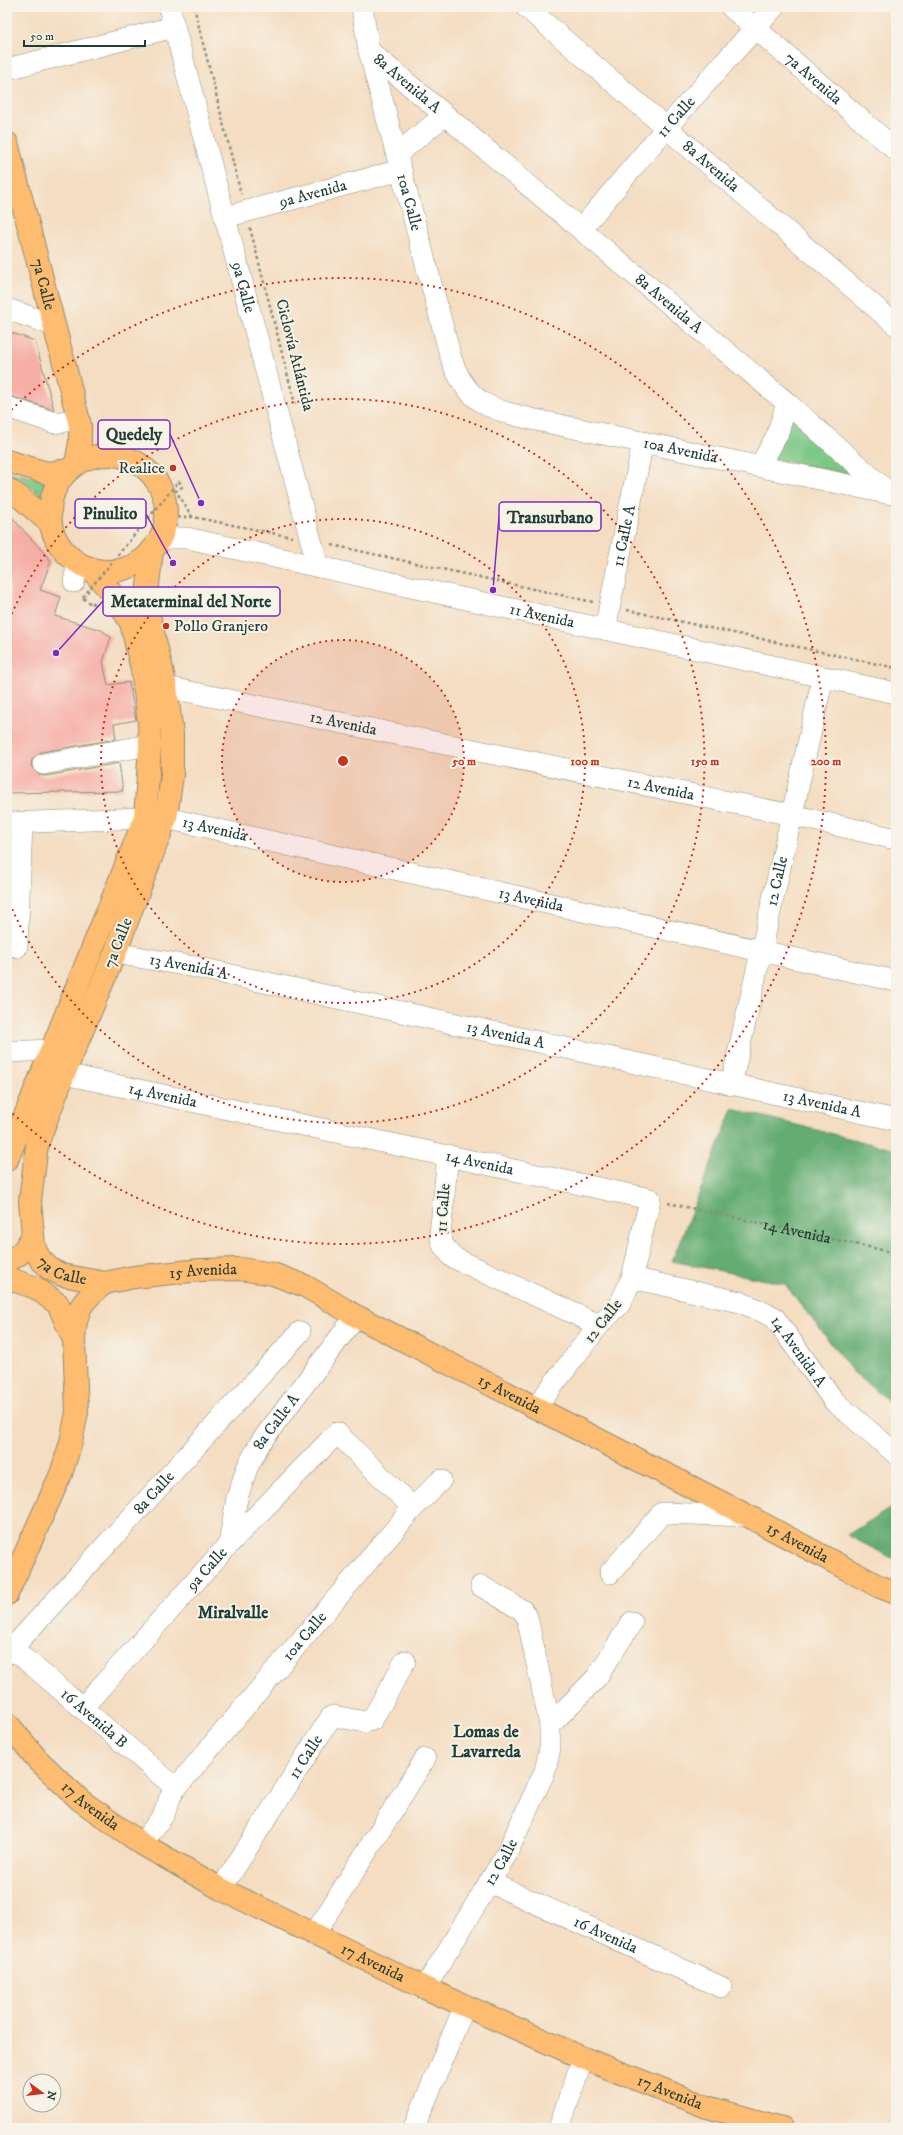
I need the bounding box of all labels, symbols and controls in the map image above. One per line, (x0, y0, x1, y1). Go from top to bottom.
scale bar (24, 22, 145, 48)
text: 50 m (30, 29, 54, 44)
street label: 7a Avenida (781, 48, 846, 109)
street label: 8a Avenida A (369, 49, 446, 118)
street label: 11 Calle (652, 92, 700, 142)
street label: 8a Avenida (678, 136, 744, 196)
street label: 10a Calle (392, 171, 427, 233)
street label: 9a Avenida (276, 175, 349, 212)
street label: 7a Calle (27, 257, 60, 313)
street label: 9a Calle (227, 259, 260, 315)
street label: 8a Avenida A (631, 269, 708, 338)
street label: Ciclovía Atlántida (271, 297, 319, 413)
callout: Quedely (98, 420, 170, 449)
text: Quedely (106, 424, 163, 446)
street label: 10a Avenida (641, 433, 720, 468)
place label: Realice (119, 458, 165, 478)
marker: Realice (168, 463, 178, 473)
callout: Pinulito (75, 499, 146, 528)
callout: Transurbano (499, 502, 601, 531)
text: Pinulito (83, 503, 137, 525)
street label: 11 Calle A (608, 503, 640, 568)
text: Transurbano (506, 507, 593, 529)
callout: Metaterminal del Norte (103, 587, 280, 616)
text: Metaterminal del Norte (111, 591, 271, 613)
street label: 11 Avenida (508, 599, 577, 632)
place label: Pollo Granjero (174, 616, 268, 636)
marker: Pollo Granjero (161, 621, 171, 631)
street label: 12 Avenida (308, 707, 379, 740)
centre of rings (336, 754, 350, 768)
text: 50 m (451, 754, 476, 769)
text: 100 m (571, 754, 599, 769)
text: 150 m (691, 754, 719, 769)
text: 200 m (811, 754, 841, 769)
street label: 12 Avenida (625, 772, 696, 805)
street label: 13 Avenida (180, 812, 249, 846)
street label: 12 Calle (762, 854, 792, 908)
street label: 13 Avenida (497, 883, 566, 917)
street label: 7a Calle (99, 915, 137, 971)
street label: 13 Avenida A (148, 949, 231, 984)
street label: 13 Avenida A (464, 1016, 547, 1053)
street label: 14 Avenida (127, 1078, 199, 1112)
street label: 13 Avenida A (781, 1086, 864, 1122)
street label: 14 Avenida (444, 1146, 516, 1180)
street label: 11 Calle (431, 1183, 455, 1233)
street label: 14 Avenida (761, 1214, 833, 1249)
street label: 7a Calle (33, 1252, 89, 1289)
street label: 15 Avenida (168, 1259, 237, 1283)
street label: 12 Calle (579, 1295, 627, 1347)
street label: 14 Avenida A (766, 1312, 831, 1392)
street label: 15 Avenida (475, 1370, 544, 1419)
street label: 8a Calle A (248, 1389, 304, 1453)
street label: 8a Calle (129, 1467, 179, 1519)
street label: 15 Avenida (763, 1518, 832, 1568)
street label: 9a Calle (181, 1542, 232, 1595)
district label: Miralvalle (198, 1602, 268, 1624)
street label: 10a Calle (278, 1607, 331, 1665)
street label: 16 Avenida B (56, 1684, 132, 1752)
district label: Lomas de Lavarreda (451, 1721, 522, 1763)
street label: 11 Calle (284, 1730, 327, 1783)
street label: 17 Avenida (57, 1777, 123, 1835)
street label: 12 Calle (480, 1835, 522, 1889)
street label: 16 Avenida (570, 1912, 641, 1958)
street label: 17 Avenida (338, 1939, 408, 1987)
street label: 17 Avenida (634, 2070, 705, 2114)
north arrow (22, 2073, 62, 2113)
text: N (43, 2089, 59, 2102)

